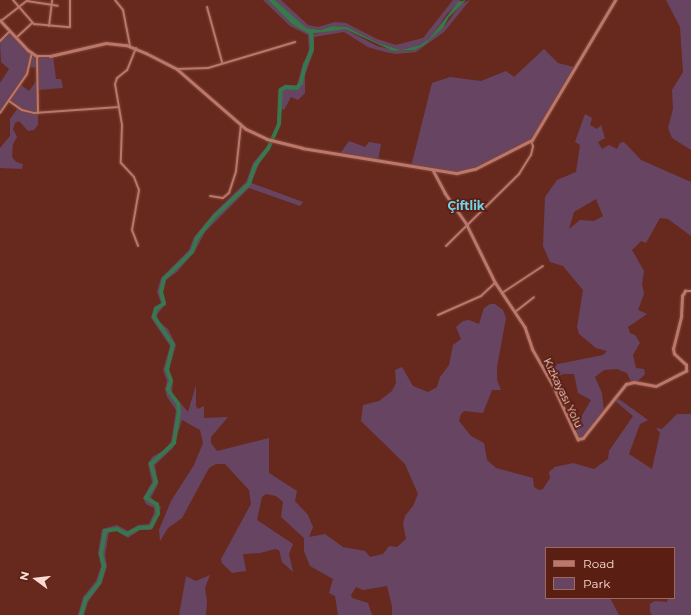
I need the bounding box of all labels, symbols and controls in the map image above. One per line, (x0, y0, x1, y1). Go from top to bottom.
district label: Çiftlik (447, 199, 485, 213)
street label: Kızkayası Yolu (540, 356, 586, 430)
legend (545, 547, 675, 599)
text: Road (583, 556, 614, 571)
north arrow (16, 559, 56, 599)
text: N (16, 570, 32, 582)
text: Park (583, 576, 610, 591)

